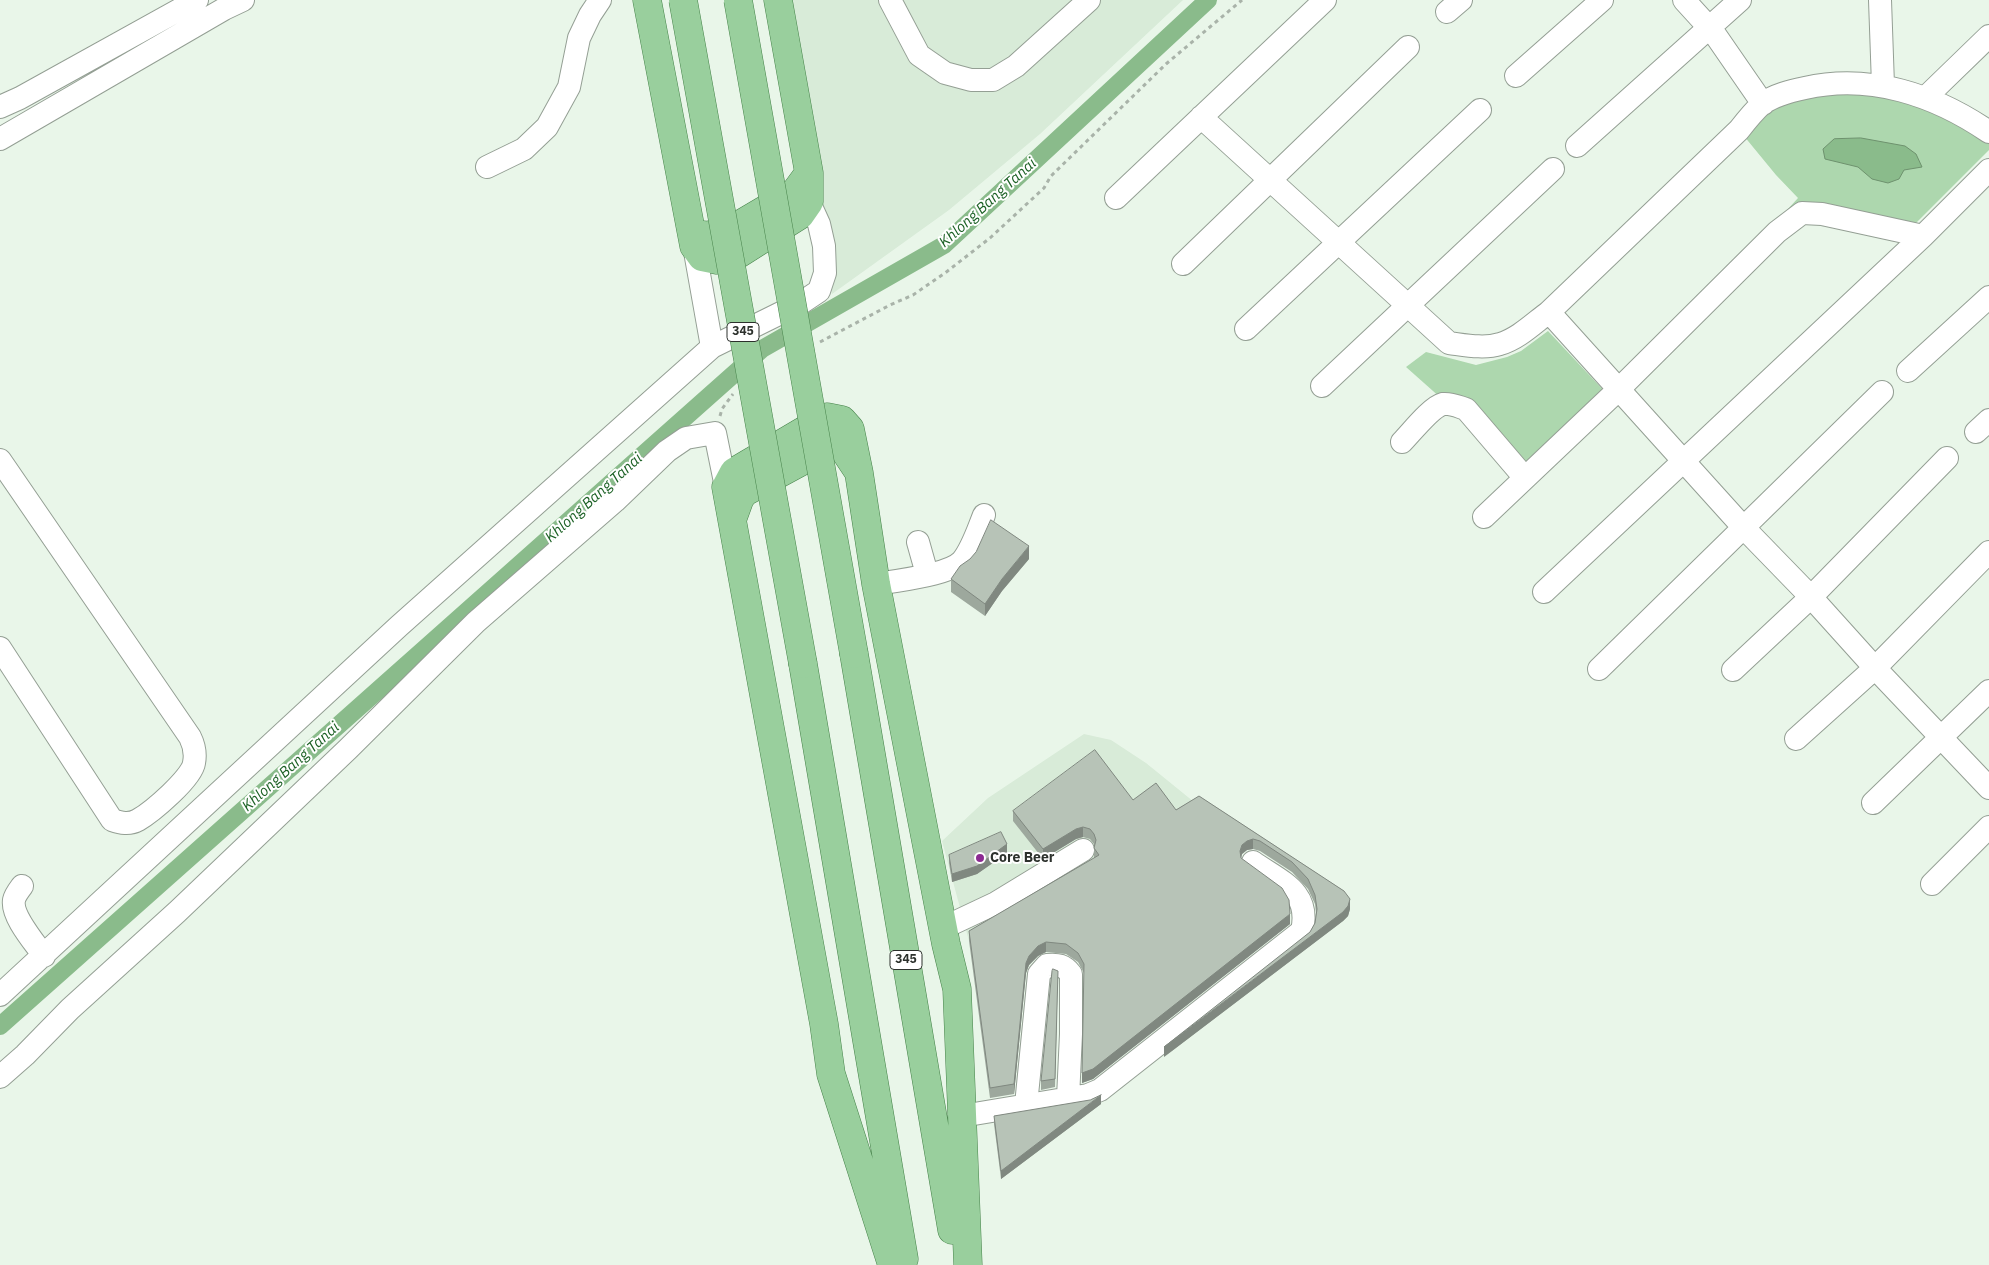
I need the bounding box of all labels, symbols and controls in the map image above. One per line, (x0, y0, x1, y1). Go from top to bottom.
water label: Khlong Bang Tanai (936, 155, 1040, 251)
road number: 345 (727, 322, 759, 342)
water label: Khlong Bang Tanai (542, 450, 646, 546)
water label: Khlong Bang Tanai (239, 719, 343, 815)
place label: Core Beer (990, 850, 1054, 866)
marker: Core Beer (974, 852, 986, 864)
road number: 345 (890, 950, 922, 970)

